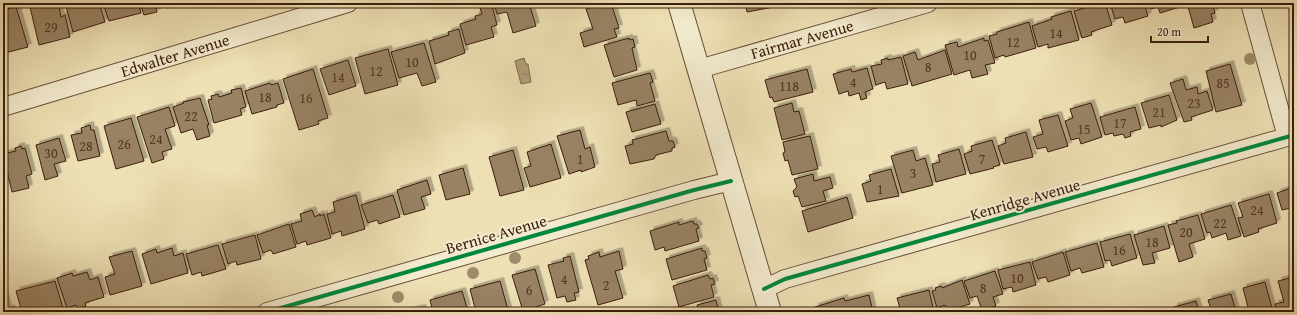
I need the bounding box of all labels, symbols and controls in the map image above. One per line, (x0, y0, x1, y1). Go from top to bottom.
street label: Fairmar Avenue (748, 13, 856, 65)
house number: 29 (44, 17, 58, 37)
scale bar (1151, 18, 1208, 44)
house number: 14 (1049, 23, 1063, 43)
text: 20 m (1157, 23, 1181, 40)
street label: Edwalter Avenue (118, 27, 232, 83)
house number: 12 (1006, 32, 1020, 52)
house number: 10 (963, 45, 977, 65)
house number: 10 (405, 52, 419, 72)
house number: 8 (925, 57, 932, 77)
house number: 12 (369, 61, 383, 81)
house number: 14 (331, 67, 345, 87)
house number: 4 (850, 72, 857, 92)
house number: 85 (1216, 73, 1230, 93)
house number: 118 (779, 76, 799, 96)
house number: 18 (258, 87, 272, 107)
house number: 16 (299, 88, 313, 108)
house number: 23 (1187, 93, 1201, 113)
house number: 21 (1152, 102, 1166, 122)
house number: 22 (184, 106, 198, 126)
house number: 17 (1113, 113, 1127, 133)
house number: 15 (1077, 119, 1091, 139)
house number: 24 (149, 129, 163, 149)
house number: 26 (117, 134, 131, 154)
house number: 28 (79, 136, 93, 156)
house number: 30 (44, 143, 58, 163)
house number: 1 (577, 149, 583, 169)
house number: 7 (979, 149, 986, 169)
house number: 3 (910, 163, 916, 183)
street label: Kenridge Avenue (967, 172, 1083, 226)
house number: 1 (877, 179, 883, 199)
house number: 24 (1250, 200, 1264, 220)
street label: Bernice Avenue (443, 208, 549, 260)
house number: 22 (1213, 213, 1227, 233)
house number: 20 (1179, 222, 1193, 242)
house number: 18 (1145, 232, 1159, 252)
house number: 16 (1112, 240, 1126, 260)
house number: 10 (1010, 268, 1024, 288)
house number: 4 (561, 269, 568, 289)
house number: 2 (603, 275, 609, 295)
house number: 8 (980, 278, 987, 298)
house number: 6 (526, 280, 533, 300)

